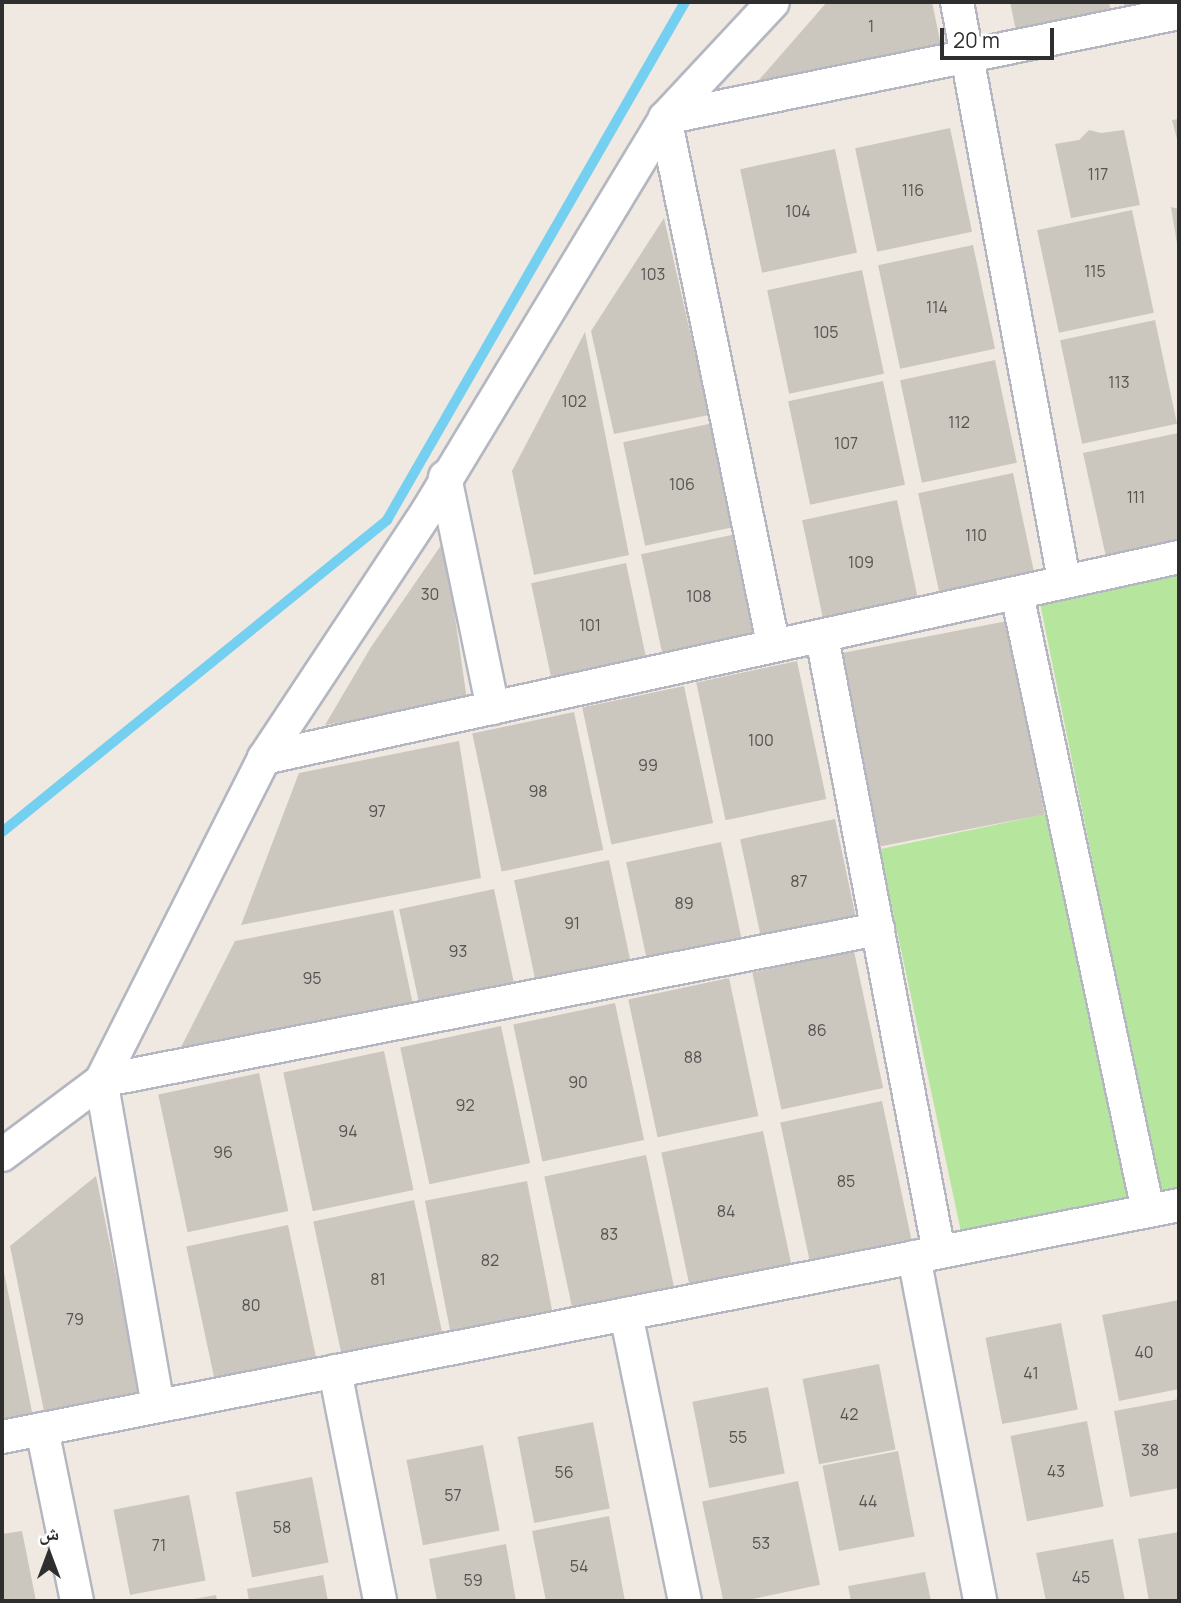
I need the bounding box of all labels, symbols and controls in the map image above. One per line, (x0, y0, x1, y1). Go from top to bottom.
scale bar (943, 14, 1057, 58)
house number: 1 (868, 16, 874, 36)
text: 20 m (953, 26, 1000, 54)
house number: 117 (1088, 164, 1108, 184)
house number: 116 (902, 180, 924, 200)
house number: 104 (785, 201, 811, 221)
house number: 115 (1084, 261, 1106, 281)
house number: 103 (641, 264, 665, 284)
house number: 114 (926, 297, 948, 317)
house number: 105 (813, 322, 839, 342)
house number: 113 (1108, 372, 1130, 392)
house number: 102 (561, 391, 587, 411)
house number: 112 (948, 412, 970, 432)
house number: 107 (834, 433, 858, 453)
house number: 106 (669, 474, 695, 494)
house number: 111 (1127, 487, 1145, 507)
house number: 110 (965, 525, 987, 545)
house number: 109 (848, 552, 874, 572)
house number: 30 (421, 584, 439, 604)
house number: 108 (686, 586, 712, 606)
house number: 101 (579, 615, 601, 635)
house number: 100 (748, 730, 774, 750)
house number: 99 (638, 755, 658, 775)
house number: 98 (528, 781, 548, 801)
house number: 97 (368, 801, 386, 821)
house number: 87 (790, 871, 808, 891)
house number: 89 (674, 893, 694, 913)
house number: 91 (564, 913, 580, 933)
house number: 93 (449, 941, 467, 961)
house number: 95 (302, 968, 322, 988)
house number: 86 (807, 1020, 827, 1040)
house number: 88 (684, 1047, 702, 1067)
house number: 90 (568, 1072, 588, 1092)
house number: 92 (455, 1095, 475, 1115)
house number: 94 (338, 1121, 358, 1141)
house number: 96 (213, 1142, 233, 1162)
house number: 85 (837, 1171, 855, 1191)
house number: 84 (717, 1201, 735, 1221)
house number: 83 (600, 1224, 618, 1244)
house number: 82 (481, 1250, 499, 1270)
house number: 81 (370, 1269, 386, 1289)
house number: 80 (241, 1295, 261, 1315)
house number: 79 (66, 1309, 84, 1329)
house number: 40 (1134, 1342, 1154, 1362)
house number: 41 (1023, 1363, 1039, 1383)
house number: 42 (840, 1404, 858, 1424)
house number: 55 (729, 1427, 747, 1447)
house number: 38 (1141, 1440, 1159, 1460)
house number: 43 (1047, 1461, 1065, 1481)
house number: 56 (554, 1462, 574, 1482)
house number: 57 (444, 1485, 462, 1505)
house number: 44 (858, 1491, 878, 1511)
house number: 58 (273, 1517, 291, 1537)
north arrow (14, 1519, 84, 1589)
text: ش (39, 1520, 59, 1546)
house number: 53 (752, 1533, 770, 1553)
house number: 71 (152, 1535, 166, 1555)
house number: 54 (570, 1556, 588, 1576)
house number: 45 (1072, 1567, 1090, 1587)
house number: 59 (463, 1570, 483, 1590)

